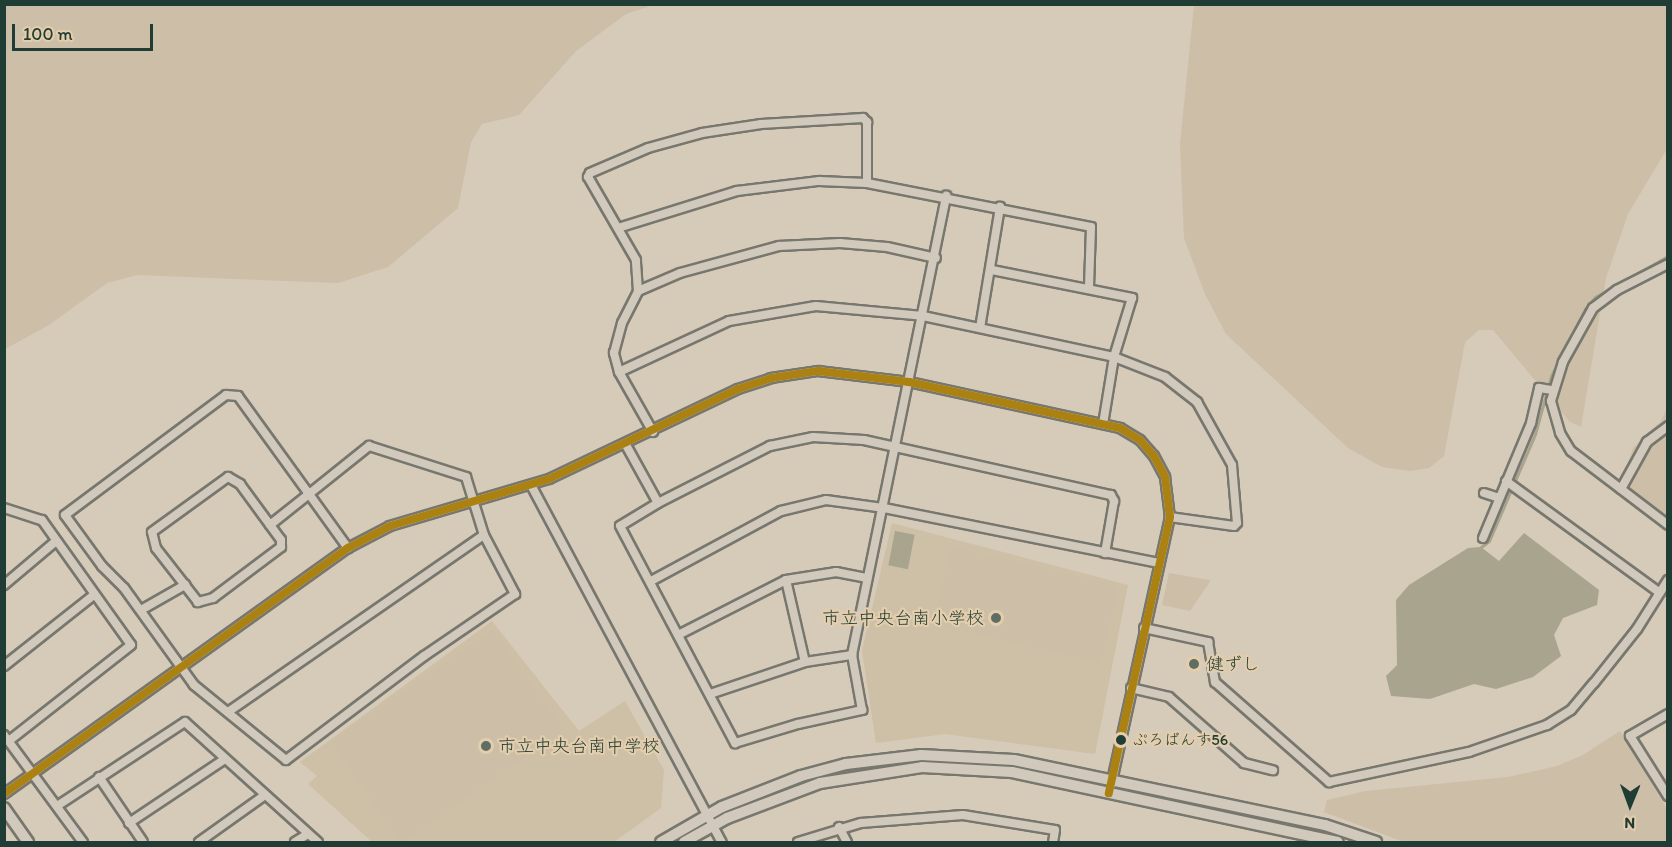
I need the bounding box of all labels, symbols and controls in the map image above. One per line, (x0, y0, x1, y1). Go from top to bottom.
scale bar (15, 12, 156, 50)
text: 100 m (23, 23, 73, 45)
place label: 市立中央台南小学校 (822, 607, 984, 629)
marker: 市立中央台南小学校 (989, 611, 1003, 625)
place label: 健ずし (1206, 653, 1260, 675)
marker: 健ずし (1187, 657, 1201, 671)
place label: ぷろばんす56 (1132, 730, 1229, 750)
marker: ぷろばんす56 (1115, 734, 1127, 746)
place label: 市立中央台南中学校 (498, 735, 660, 757)
marker: 市立中央台南中学校 (479, 739, 493, 753)
north arrow (1600, 775, 1660, 835)
text: N (1624, 814, 1635, 833)

